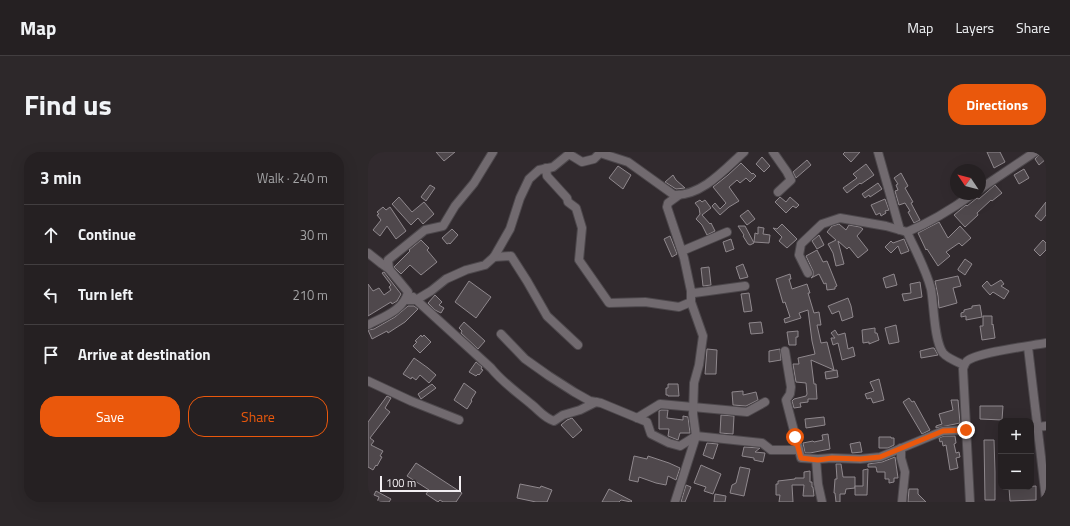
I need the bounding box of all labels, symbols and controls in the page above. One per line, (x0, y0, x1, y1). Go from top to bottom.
text: Map (20, 13, 56, 42)
text: Map (907, 17, 933, 38)
text: Layers (955, 17, 994, 38)
text: Share (1016, 17, 1050, 38)
text: Find us (24, 83, 112, 126)
button: Directions (948, 84, 1046, 125)
north arrow (950, 164, 986, 200)
text: 3 min (40, 165, 81, 191)
text: Walk · 240 m (257, 168, 328, 188)
text: Continue (78, 223, 136, 246)
icon: ahead (40, 224, 62, 246)
text: 30 m (300, 225, 328, 245)
text: Turn left (78, 283, 133, 306)
icon: left (40, 284, 62, 306)
text: 210 m (292, 285, 328, 305)
text: Arrive at destination (78, 343, 211, 366)
icon: arrive (40, 344, 62, 366)
button: Save (40, 396, 180, 437)
button: Share (188, 396, 328, 437)
map controls (998, 418, 1034, 490)
button: + (998, 418, 1034, 454)
route end (957, 421, 975, 439)
route start (786, 428, 804, 446)
button: − (998, 454, 1034, 490)
scale bar (380, 474, 461, 493)
text: 100 m (386, 475, 416, 491)

